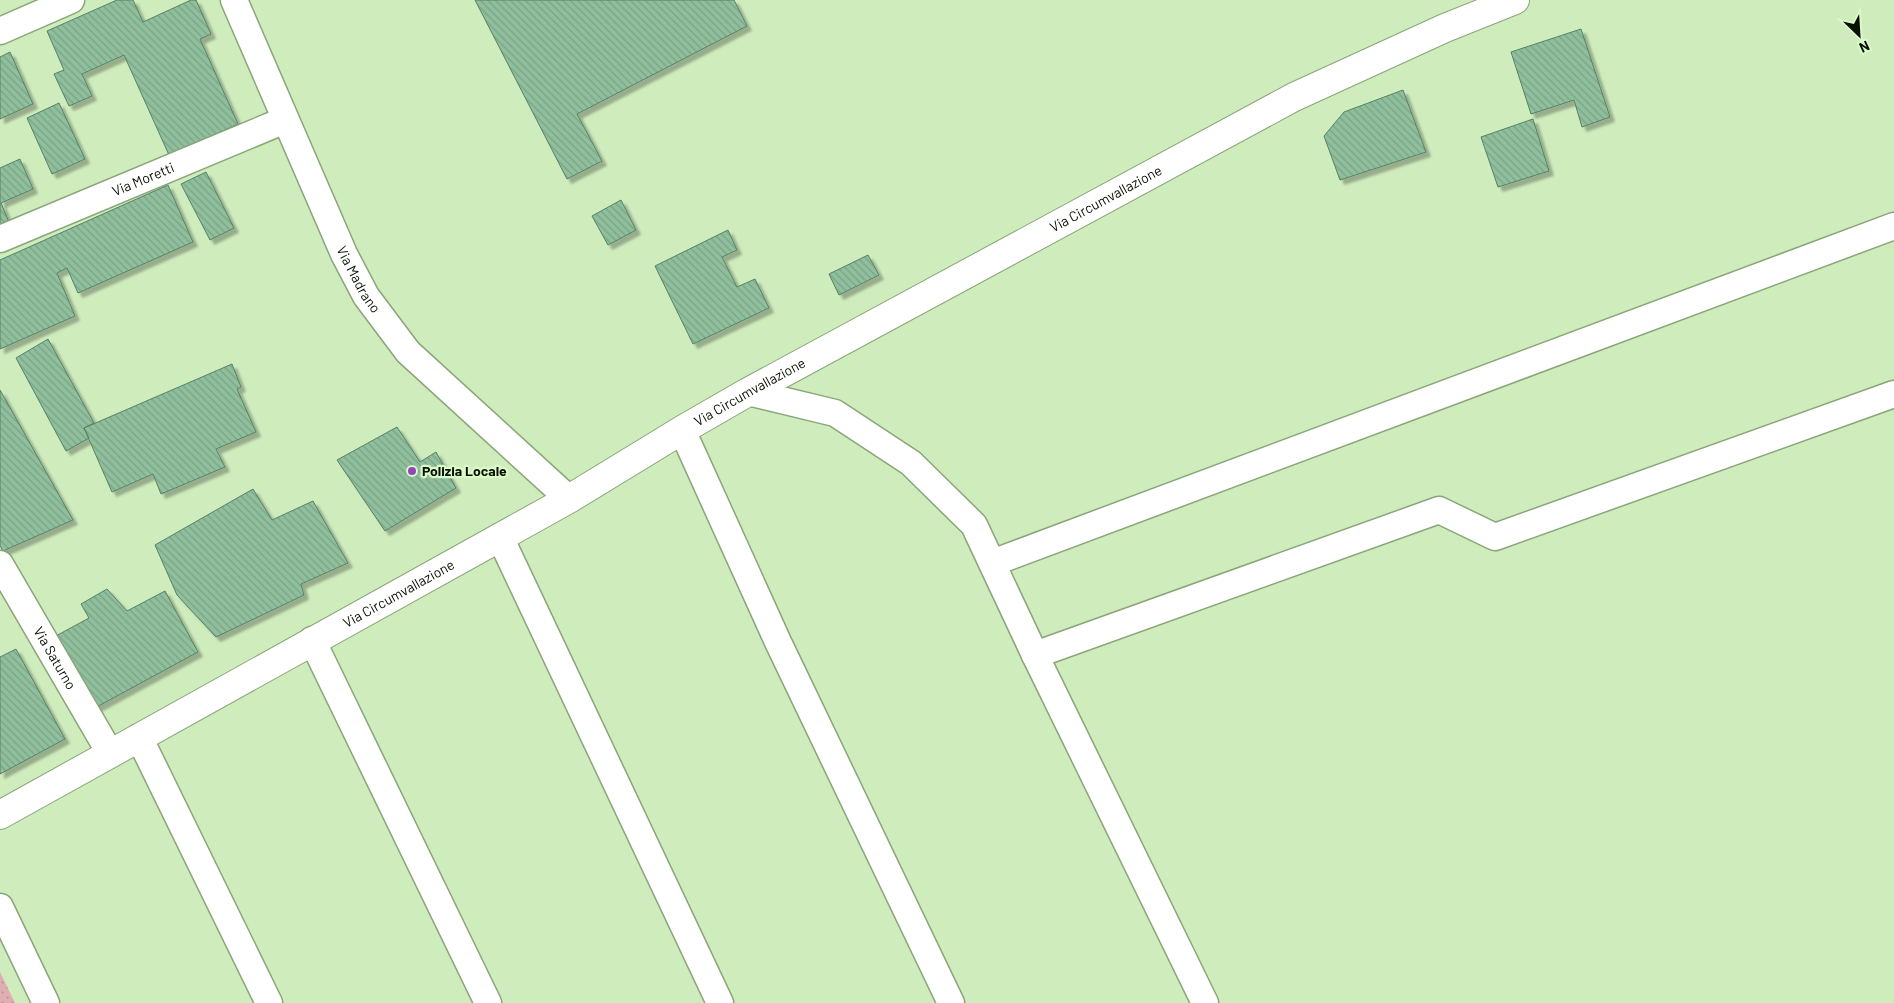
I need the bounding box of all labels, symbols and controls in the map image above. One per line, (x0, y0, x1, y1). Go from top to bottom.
north arrow (1834, 10, 1884, 60)
text: N (1857, 38, 1873, 57)
street label: Via Moretti (109, 158, 176, 199)
street label: Via Circumvallazione (1047, 161, 1164, 235)
street label: Via Madrano (334, 243, 384, 316)
street label: Via Circumvallazione (691, 354, 808, 429)
place label: Polizia Locale (422, 462, 507, 479)
marker: Polizia Locale (406, 465, 418, 477)
street label: Via Circumvallazione (340, 555, 457, 631)
street label: Via Saturno (30, 623, 80, 692)

